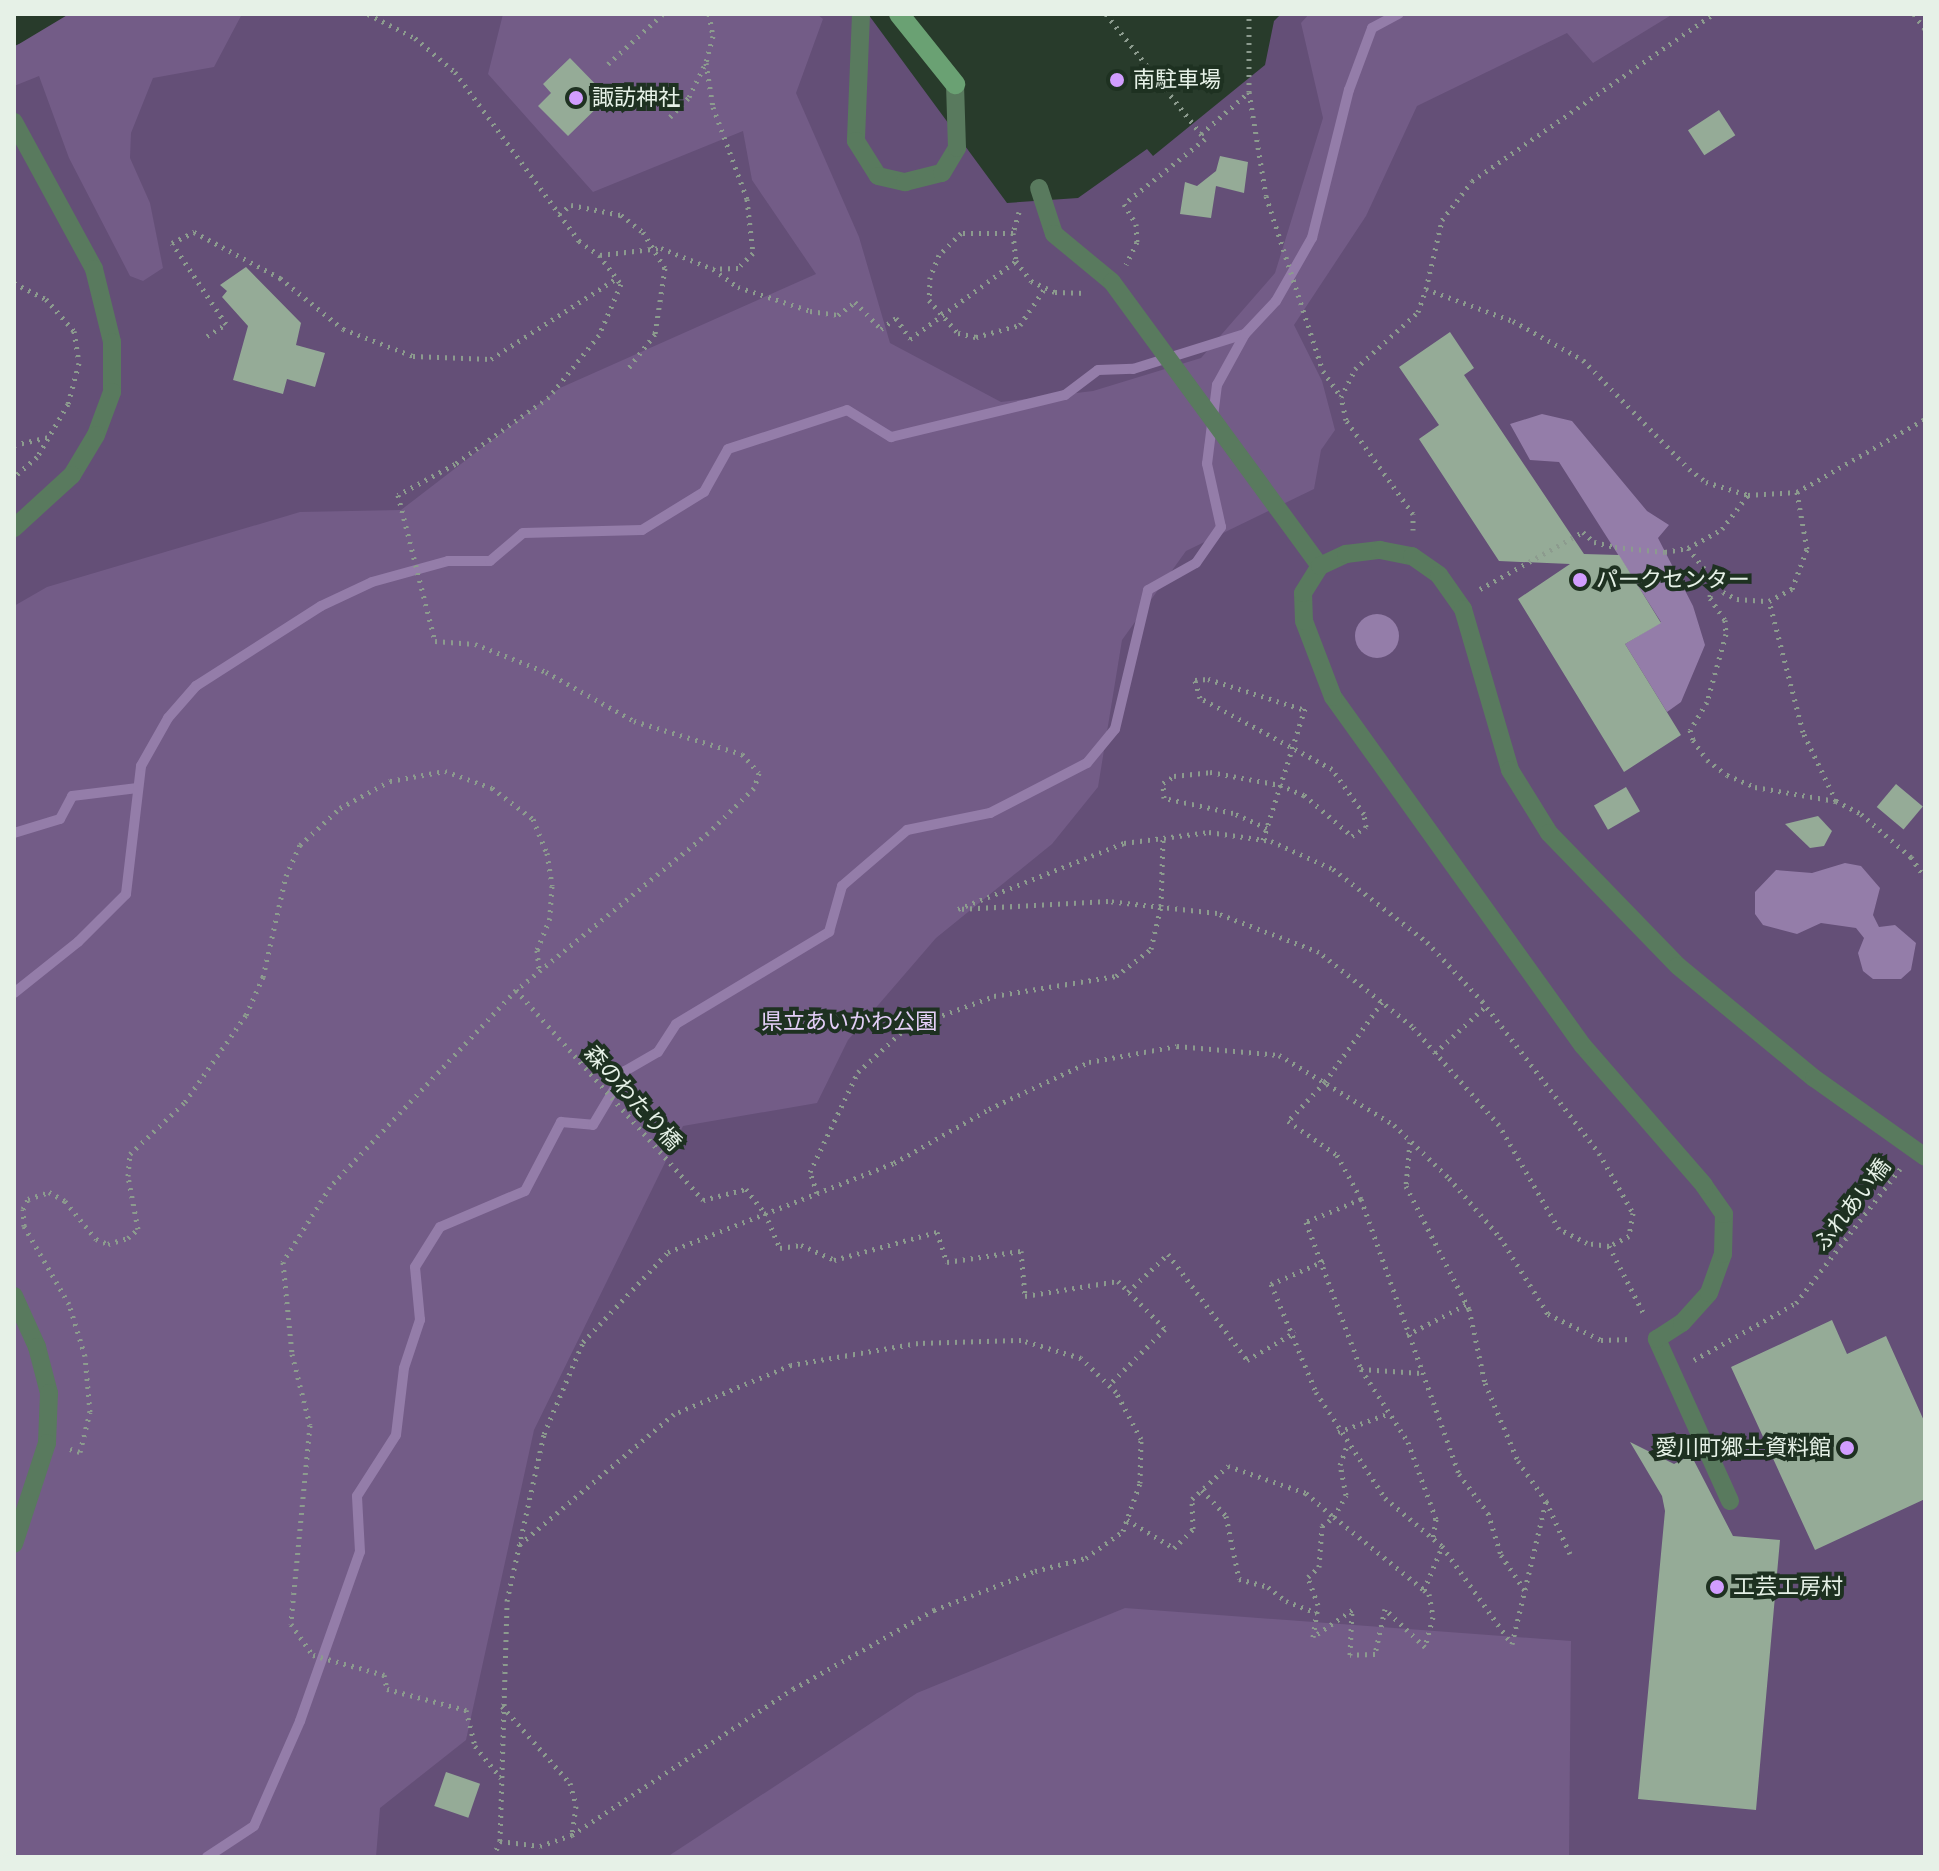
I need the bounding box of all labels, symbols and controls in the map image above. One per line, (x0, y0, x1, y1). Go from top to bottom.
place label: 南駐車場 (1133, 67, 1221, 93)
marker: 南駐車場 (1108, 71, 1126, 89)
place label: 諏訪神社 (592, 85, 680, 111)
marker: 諏訪神社 (567, 89, 585, 107)
place label: パークセンター (1596, 567, 1750, 593)
marker: パークセンター (1571, 571, 1589, 589)
park label: 県立あいかわ公園 (761, 1009, 937, 1035)
street label: 森のわたり橋 (579, 1040, 687, 1156)
street label: ふれあい橋 (1808, 1154, 1896, 1256)
place label: 愛川町郷土資料館 (1655, 1435, 1831, 1461)
marker: 愛川町郷土資料館 (1838, 1439, 1856, 1457)
place label: 工芸工房村 (1733, 1574, 1843, 1600)
marker: 工芸工房村 (1708, 1578, 1726, 1596)

